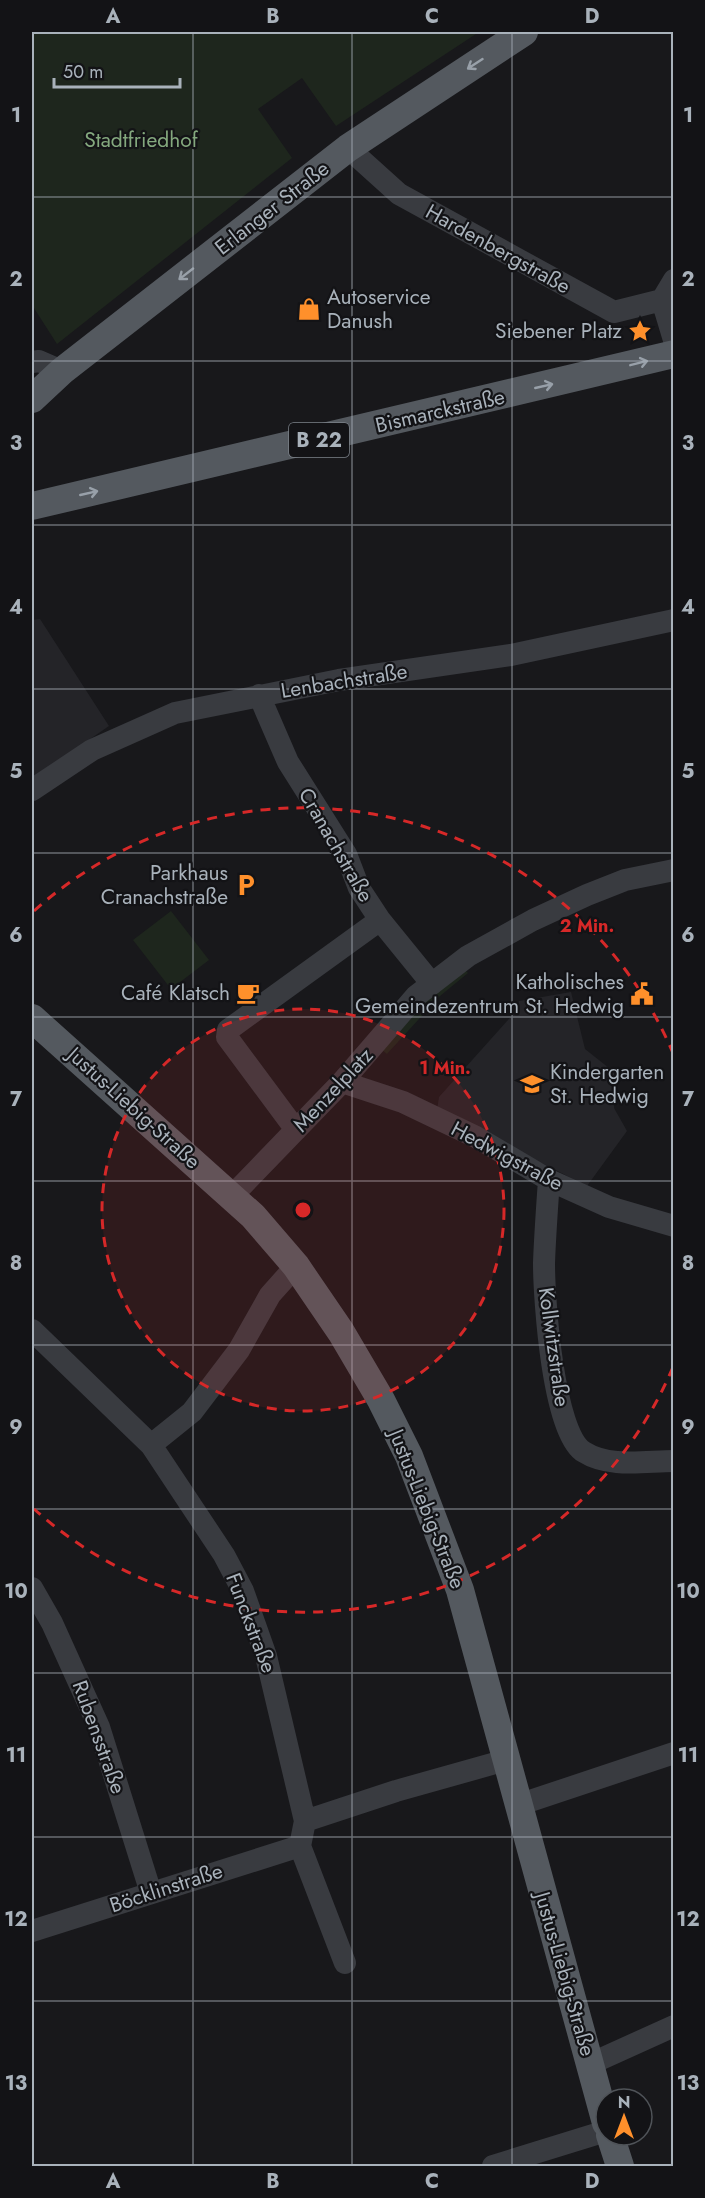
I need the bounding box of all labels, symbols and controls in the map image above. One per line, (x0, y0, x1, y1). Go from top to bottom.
text: A (105, 2, 121, 31)
text: B (266, 2, 280, 31)
text: C (425, 2, 439, 31)
text: D (585, 2, 599, 31)
scale bar (54, 51, 180, 89)
one-way arrow (467, 58, 483, 70)
text: 50 m (63, 59, 103, 85)
text: 1 (11, 101, 21, 130)
text: 1 (683, 101, 693, 130)
park label: Stadtfriedhof (84, 125, 199, 155)
street label: Erlanger Straße (209, 154, 336, 262)
street label: Hardenbergstraße (420, 197, 576, 301)
text: 2 (9, 265, 23, 294)
text: 2 (681, 265, 695, 294)
one-way arrow (178, 268, 194, 281)
place label: Autoservice Danush (327, 282, 431, 336)
shop icon: Autoservice Danush (296, 296, 322, 322)
place label: Siebener Platz (495, 316, 622, 346)
place icon: Siebener Platz (627, 318, 653, 344)
one-way arrow (630, 356, 649, 368)
one-way arrow (534, 380, 553, 392)
street label: Bismarckstraße (372, 382, 508, 440)
road number: B 22 (289, 423, 349, 457)
text: 3 (10, 429, 22, 458)
text: 3 (682, 429, 694, 458)
one-way arrow (79, 487, 98, 499)
text: 4 (9, 593, 23, 622)
text: 4 (681, 593, 695, 622)
street label: Lenbachstraße (278, 656, 410, 706)
text: 5 (10, 757, 23, 786)
text: 5 (682, 757, 695, 786)
street label: Cranachstraße (291, 782, 381, 908)
place label: Parkhaus Cranachstraße (101, 858, 228, 912)
parking icon: Parkhaus Cranachstraße (233, 872, 259, 898)
text: 2 Min. (560, 913, 614, 939)
text: 6 (9, 921, 23, 950)
text: 6 (681, 921, 695, 950)
place label: Katholisches Gemeindezentrum St. Hedwig (355, 967, 624, 1021)
place label: Café Klatsch (121, 978, 230, 1008)
cafe icon: Café Klatsch (235, 980, 261, 1006)
public building icon: Katholisches Gemeindezentrum St. Hedwig (629, 981, 655, 1007)
street label: Justus-Liebig-Straße (59, 1038, 207, 1176)
street label: Menzelplatz (286, 1041, 380, 1139)
text: 1 Min. (419, 1055, 471, 1081)
place label: Kindergarten St. Hedwig (550, 1057, 664, 1111)
school or university icon: Kindergarten St. Hedwig (519, 1071, 545, 1097)
text: 7 (10, 1085, 23, 1114)
text: 7 (682, 1085, 695, 1114)
street label: Hedwigstraße (446, 1114, 569, 1198)
centre of rings (293, 1200, 313, 1220)
text: 8 (10, 1249, 22, 1278)
text: 8 (682, 1249, 694, 1278)
street label: Kollwitzstraße (531, 1285, 577, 1409)
text: 9 (9, 1413, 23, 1442)
text: 9 (681, 1413, 695, 1442)
street label: Justus-Liebig-Straße (380, 1422, 473, 1593)
street label: Funckstraße (218, 1569, 284, 1678)
text: 10 (4, 1577, 28, 1606)
text: 10 (676, 1577, 700, 1606)
street label: Rubensstraße (65, 1676, 133, 1798)
text: 11 (6, 1741, 26, 1770)
text: 11 (678, 1741, 698, 1770)
street label: Böcklinstraße (106, 1856, 227, 1920)
street label: Justus-Liebig-Straße (526, 1885, 603, 2060)
text: 12 (4, 1905, 28, 1934)
text: 12 (676, 1905, 700, 1934)
text: 13 (5, 2069, 27, 2098)
text: 13 (677, 2069, 699, 2098)
north arrow (594, 2087, 654, 2147)
text: N (618, 2091, 630, 2114)
text: A (105, 2167, 121, 2196)
text: B (266, 2167, 280, 2196)
text: C (425, 2167, 439, 2196)
text: D (585, 2167, 599, 2196)

